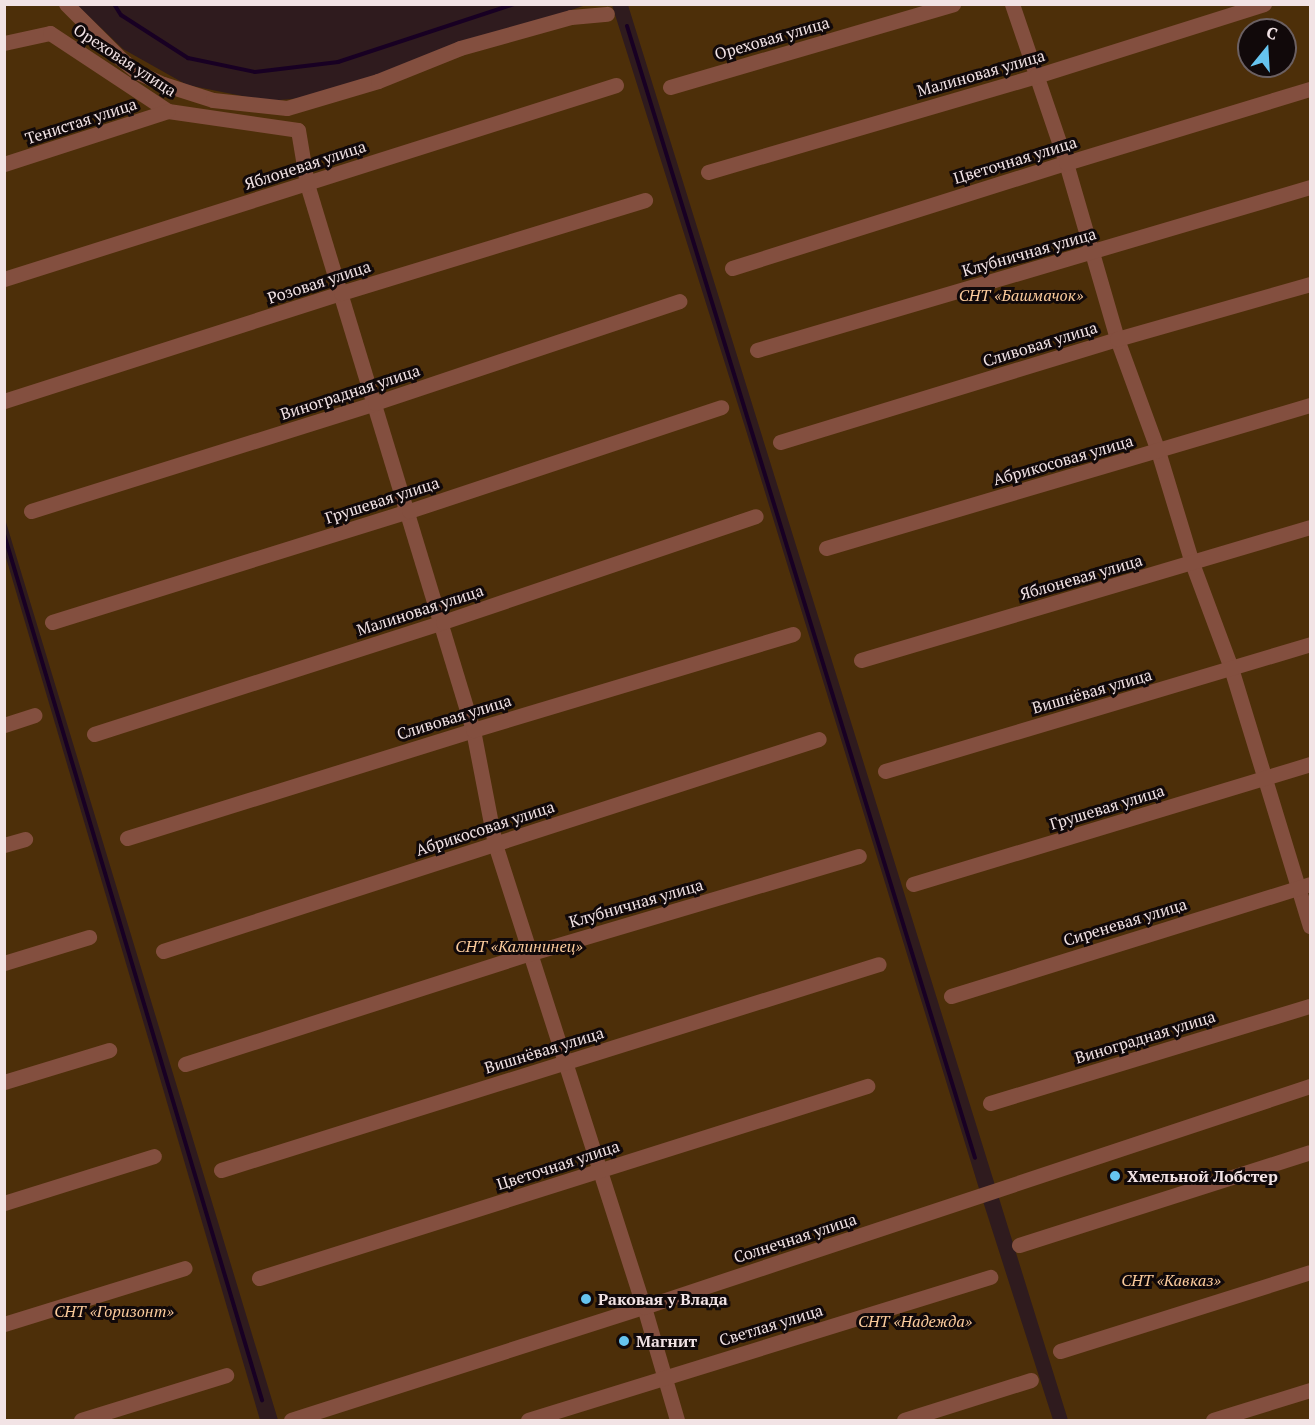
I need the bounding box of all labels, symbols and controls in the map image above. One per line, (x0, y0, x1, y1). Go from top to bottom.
street label: Ореховая улица (712, 12, 832, 64)
north arrow (1237, 18, 1297, 78)
street label: Ореховая улица (70, 20, 180, 100)
text: С (1264, 21, 1280, 45)
street label: Малиновая улица (915, 46, 1047, 100)
street label: Тенистая улица (23, 94, 139, 148)
street label: Цветочная улица (951, 132, 1079, 188)
street label: Яблоневая улица (242, 136, 368, 194)
street label: Клубничная улица (960, 224, 1098, 280)
street label: Розовая улица (265, 256, 373, 308)
park label: СНТ «Башмачок» (959, 285, 1083, 305)
street label: Сливовая улица (980, 317, 1100, 371)
street label: Виноградная улица (278, 360, 422, 424)
street label: Абрикосовая улица (991, 431, 1135, 489)
street label: Грушевая улица (322, 472, 442, 528)
street label: Яблоневая улица (1017, 550, 1145, 604)
street label: Малиновая улица (354, 580, 486, 640)
street label: Вишнёвая улица (1030, 665, 1154, 717)
street label: Сливовая улица (394, 690, 514, 744)
street label: Грушевая улица (1047, 780, 1167, 834)
street label: Абрикосовая улица (413, 797, 557, 859)
street label: Клубничная улица (567, 875, 705, 931)
street label: Сиреневая улица (1061, 894, 1189, 950)
park label: СНТ «Калининец» (455, 936, 583, 956)
street label: Виноградная улица (1072, 1007, 1218, 1067)
street label: Вишнёвая улица (482, 1023, 606, 1077)
street label: Цветочная улица (494, 1136, 622, 1194)
place label: Хмельной Лобстер (1127, 1166, 1278, 1186)
marker: Хмельной Лобстер (1108, 1169, 1122, 1183)
street label: Солнечная улица (731, 1209, 859, 1267)
park label: СНТ «Кавказ» (1121, 1270, 1221, 1290)
place label: Раковая у Влада (598, 1289, 728, 1309)
marker: Раковая у Влада (579, 1292, 593, 1306)
street label: Светлая улица (717, 1300, 825, 1350)
park label: СНТ «Горизонт» (54, 1301, 174, 1321)
park label: СНТ «Надежда» (858, 1311, 972, 1331)
place label: Магнит (636, 1331, 697, 1351)
marker: Магнит (617, 1334, 631, 1348)

